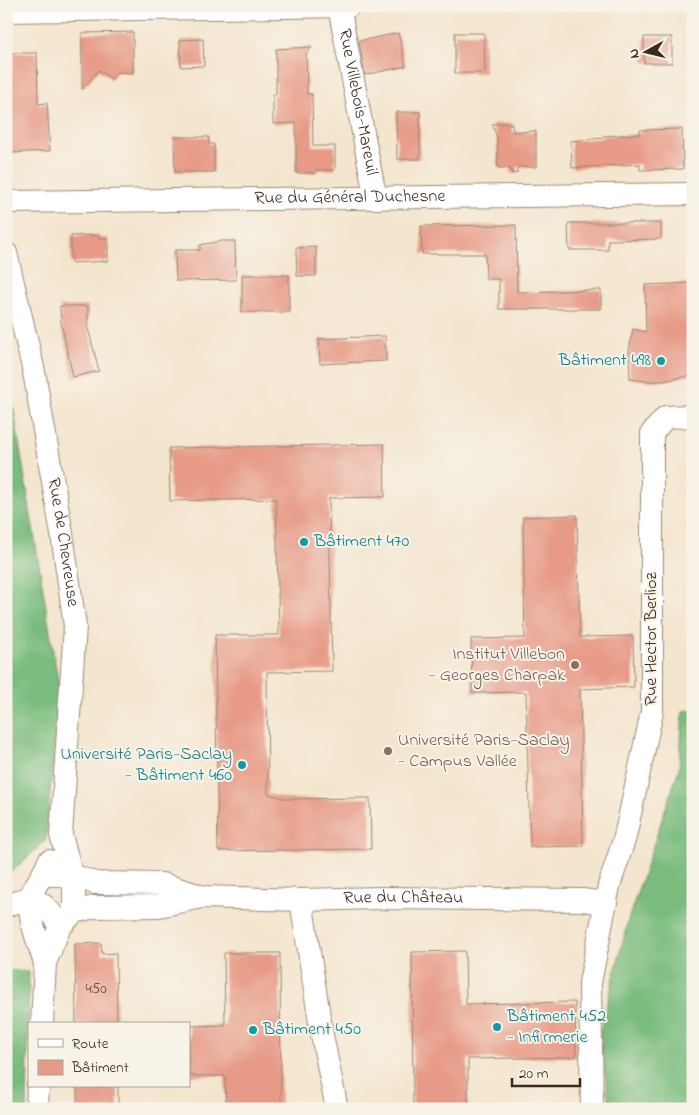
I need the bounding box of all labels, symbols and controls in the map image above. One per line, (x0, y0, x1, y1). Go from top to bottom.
street label: Rue Villebois-Mareuil (331, 27, 384, 178)
north arrow (622, 28, 672, 78)
text: N (624, 47, 646, 60)
street label: Rue du Général Duchesne (254, 184, 447, 212)
place label: Bâtiment 498 (558, 348, 651, 374)
marker: Bâtiment 498 (655, 355, 667, 367)
street label: Rue de Chevreuse (40, 476, 85, 609)
place label: Bâtiment 470 (313, 529, 409, 555)
marker: Bâtiment 470 (298, 536, 310, 548)
street label: Rue Hector Berlioz (639, 572, 665, 706)
place label: Institut Villebon - Georges Charpak (429, 642, 565, 690)
marker: Institut Villebon - Georges Charpak (569, 659, 581, 671)
place label: Université Paris-Saclay - Campus Vallée (398, 728, 569, 775)
place label: Université Paris-Saclay - Bâtiment 460 (61, 742, 232, 789)
marker: Université Paris-Saclay - Campus Vallée (382, 745, 394, 757)
marker: Université Paris-Saclay - Bâtiment 460 (236, 759, 248, 771)
street label: Rue du Château (343, 885, 463, 912)
house number: 450 (85, 978, 107, 1000)
place label: Bâtiment 452 - Infirmerie (506, 1004, 606, 1051)
place label: Bâtiment 450 (262, 1017, 361, 1043)
marker: Bâtiment 452 - Infirmerie (491, 1021, 503, 1033)
legend (28, 1022, 190, 1088)
marker: Bâtiment 450 (247, 1024, 259, 1036)
text: Route (72, 1033, 109, 1055)
scale bar (512, 1055, 579, 1087)
text: Bâtiment (71, 1057, 129, 1079)
text: 20 m (519, 1063, 549, 1085)

